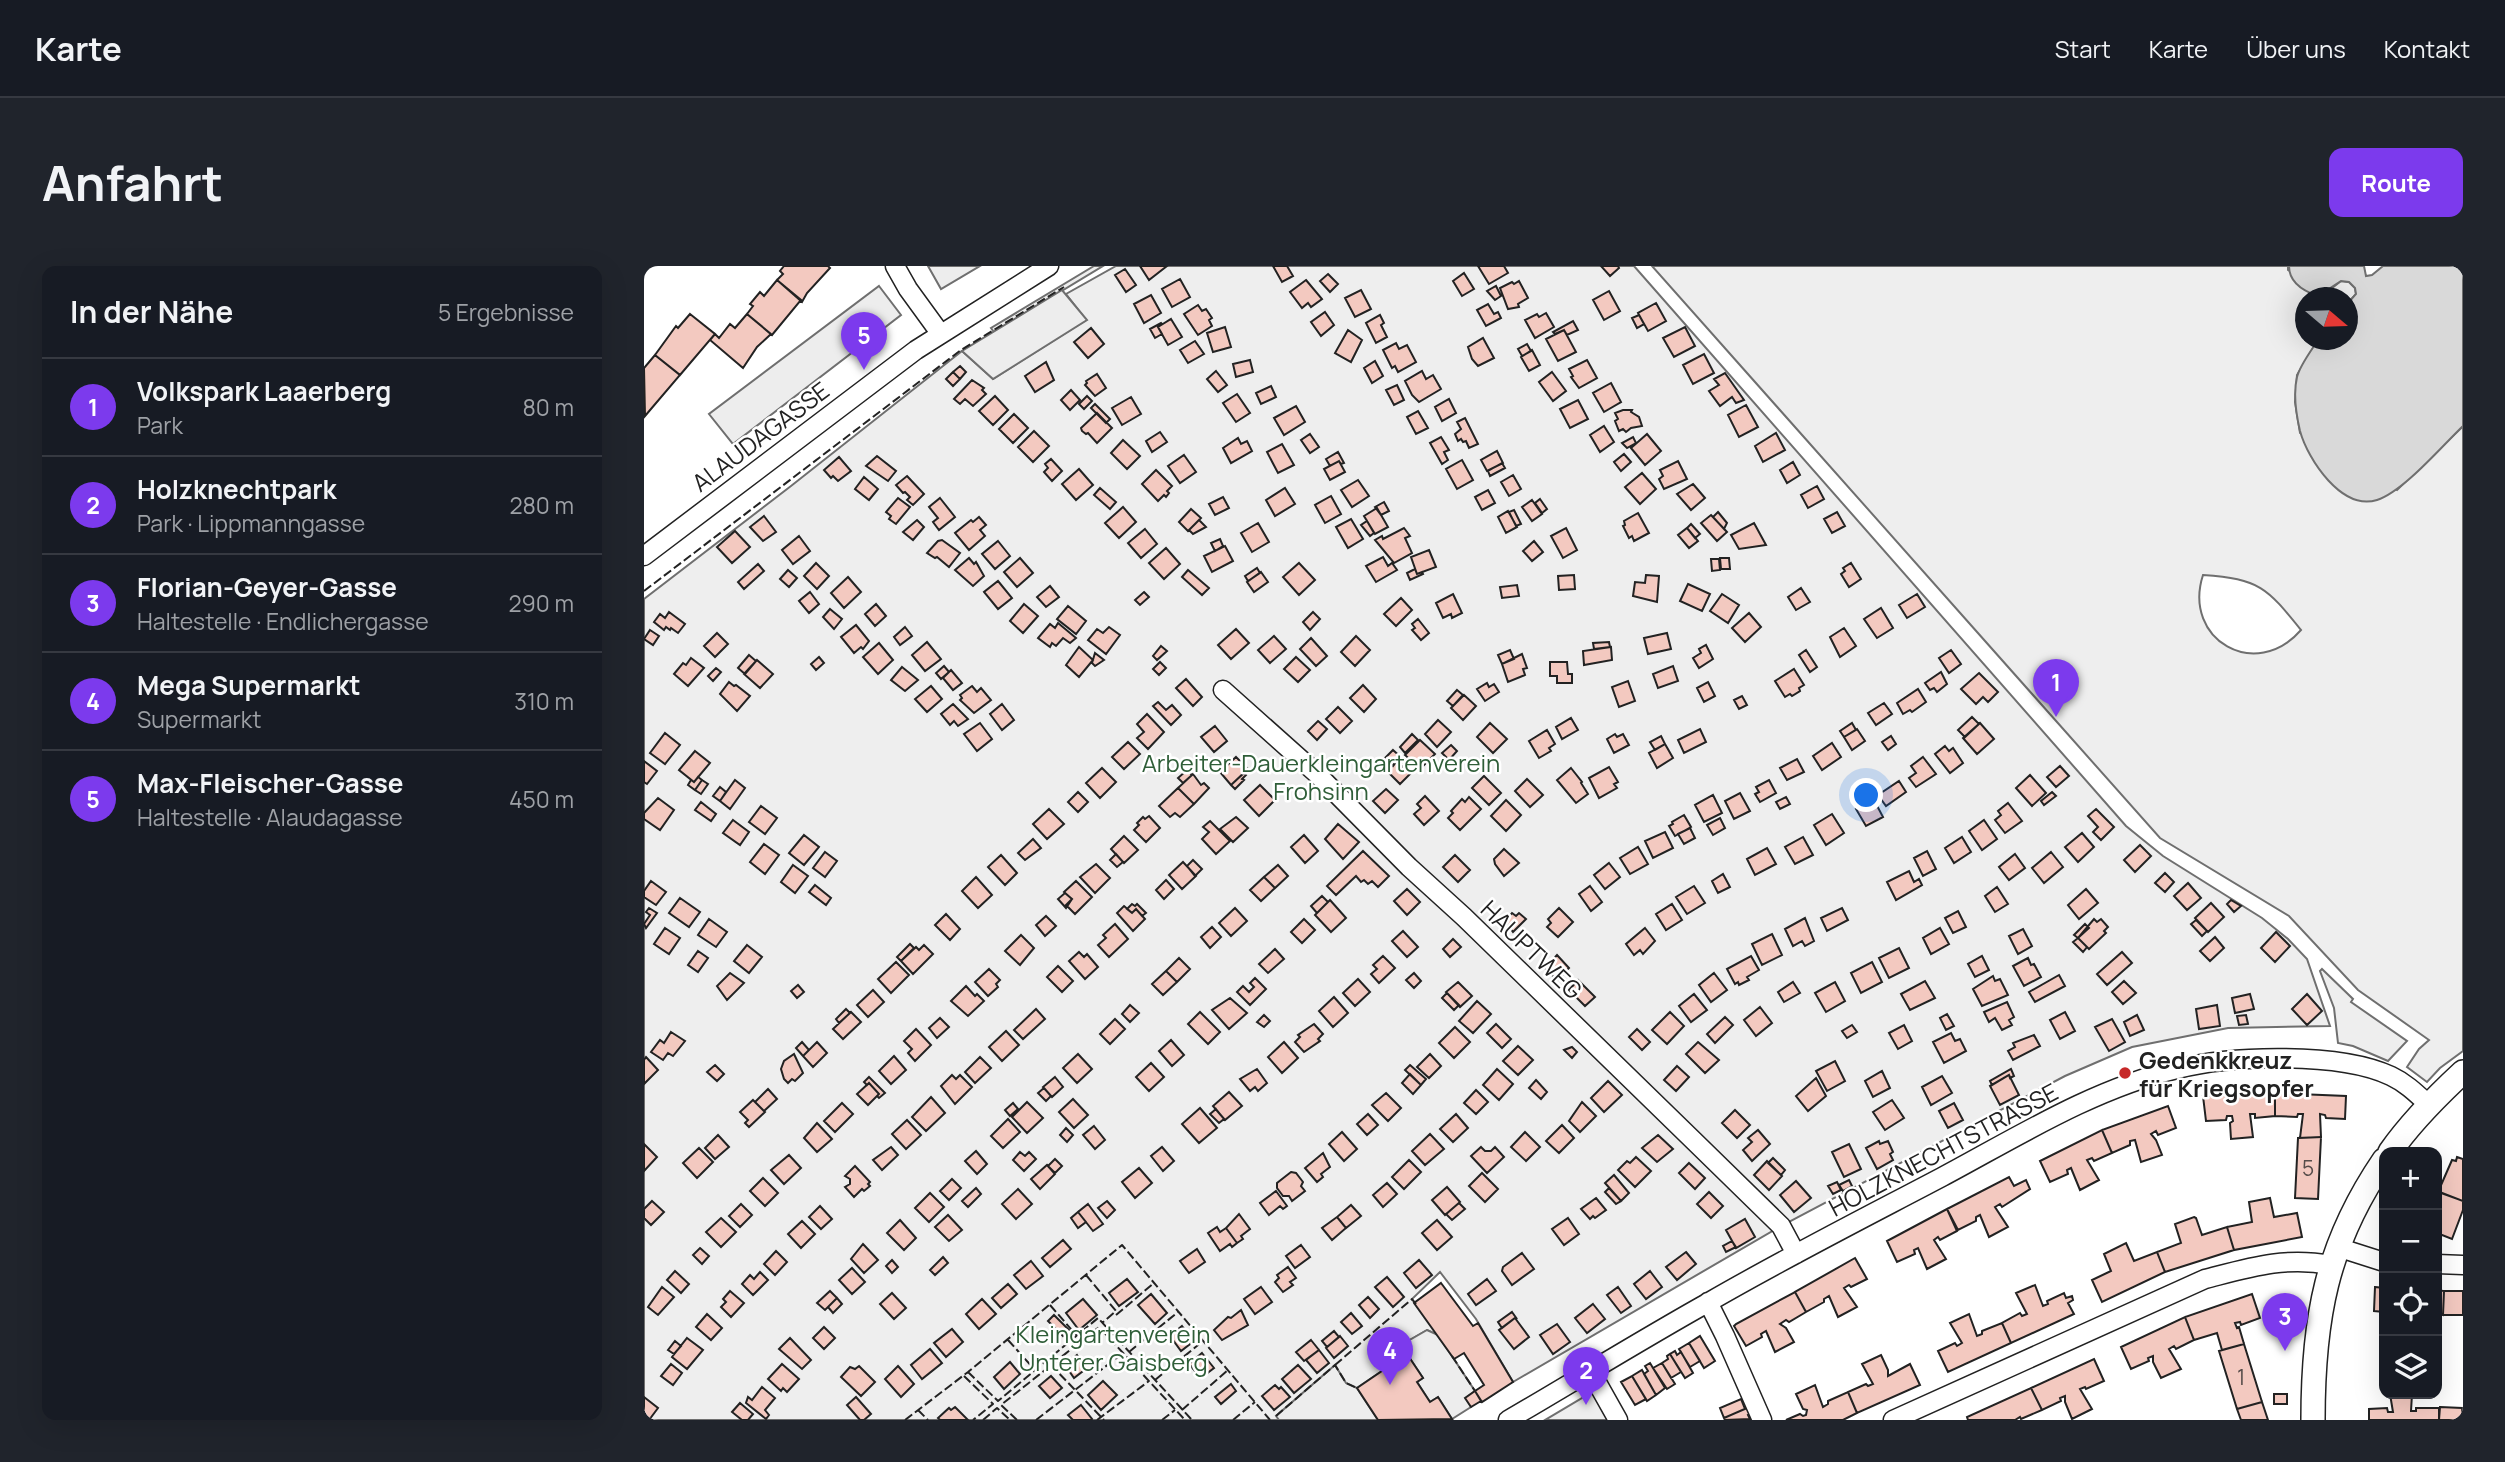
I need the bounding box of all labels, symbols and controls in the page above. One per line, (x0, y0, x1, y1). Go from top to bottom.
text: Karte (35, 26, 122, 71)
text: Start (2055, 32, 2111, 65)
text: Karte (2149, 32, 2208, 65)
text: Über uns (2246, 32, 2346, 65)
text: Kontakt (2384, 32, 2470, 65)
button: Route (2329, 148, 2463, 217)
text: Anfahrt (42, 149, 223, 216)
north arrow (2295, 287, 2358, 350)
text: In der Nähe (70, 291, 233, 332)
text: 5 Ergebnisse (438, 296, 574, 328)
pin: 5 (841, 312, 887, 370)
text: Volkspark Laaerberg (137, 373, 391, 409)
street label: ALAUDAGASSE (685, 373, 835, 499)
text: 1 (88, 391, 98, 423)
text: 80 m (523, 391, 574, 423)
text: Park (137, 409, 183, 441)
text: Holzknechtpark (137, 471, 337, 507)
text: 2 (86, 489, 100, 521)
text: 280 m (509, 489, 574, 521)
text: Park · Lippmanngasse (137, 507, 365, 539)
text: Florian-Geyer-Gasse (137, 569, 397, 605)
text: 3 (86, 587, 100, 619)
text: 290 m (508, 587, 574, 619)
text: Haltestelle · Endlichergasse (137, 605, 429, 637)
pin: 1 (2033, 659, 2079, 717)
text: Mega Supermarkt (137, 667, 360, 703)
text: 4 (86, 685, 100, 717)
text: 310 m (514, 685, 574, 717)
text: Supermarkt (137, 703, 261, 735)
park label: Arbeiter-Dauerkleingartenverein Frohsinn (1142, 746, 1500, 807)
text: Max-Fleischer-Gasse (137, 765, 403, 801)
your location (1849, 778, 1883, 812)
text: 5 (86, 783, 100, 815)
text: 450 m (509, 783, 574, 815)
text: Haltestelle · Alaudagasse (137, 801, 403, 833)
street label: HAUPTWEG (1474, 892, 1590, 1006)
place label: Gedenkkreuz für Kriegsopfer (2139, 1043, 2314, 1104)
marker: Gedenkkreuz für Kriegsopfer (2117, 1065, 2133, 1081)
street label: HOLZKNECHTSTRASSE (1823, 1075, 2063, 1223)
map controls (2379, 1147, 2442, 1399)
button: + (2379, 1147, 2442, 1210)
house number: 5 (2302, 1154, 2314, 1182)
button: − (2379, 1210, 2442, 1273)
button: locate (2379, 1273, 2442, 1336)
pin: 3 (2262, 1293, 2308, 1351)
park label: Kleingartenverein Unterer Gaisberg (1015, 1317, 1211, 1378)
pin: 4 (1367, 1327, 1413, 1385)
button: layers (2379, 1336, 2442, 1399)
pin: 2 (1563, 1347, 1609, 1405)
house number: 1 (2237, 1363, 2245, 1391)

